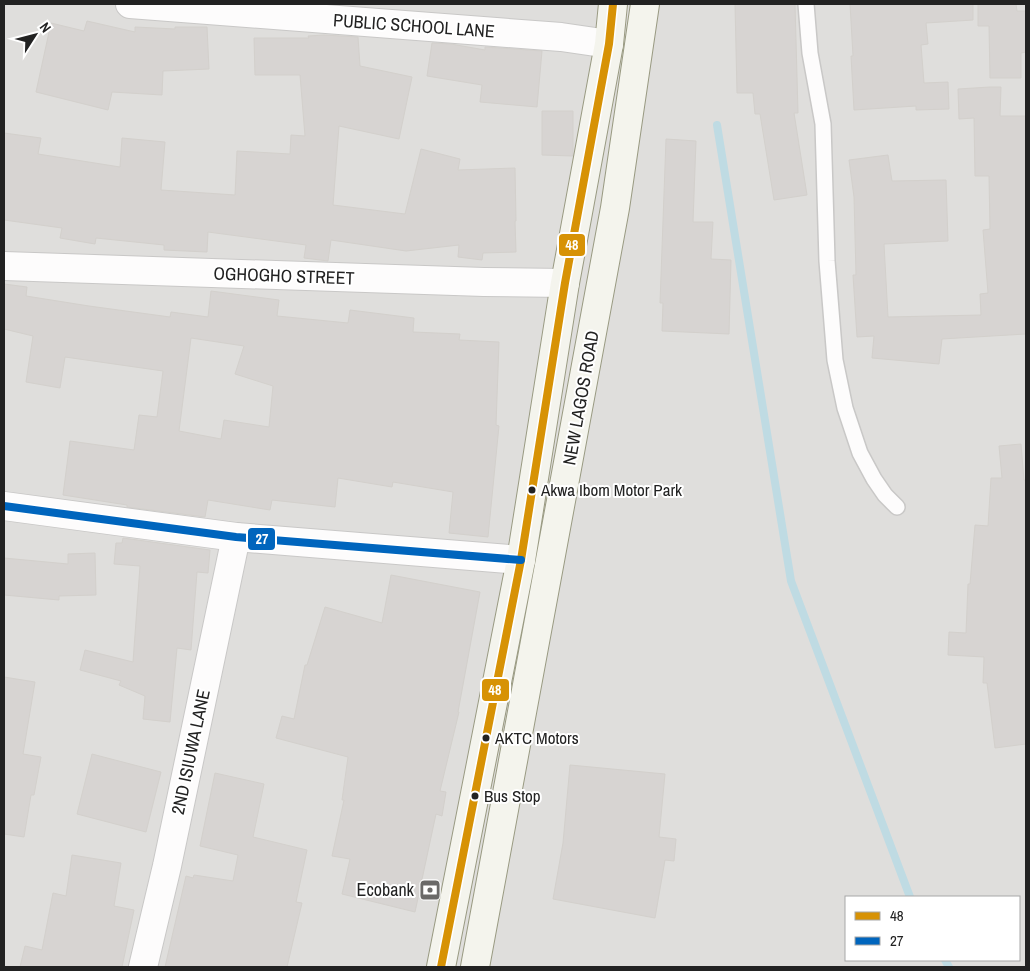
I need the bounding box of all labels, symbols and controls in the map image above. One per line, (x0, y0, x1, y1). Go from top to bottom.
street label: PUBLIC SCHOOL LANE (332, 7, 496, 44)
north arrow (10, 10, 60, 60)
text: N (36, 19, 55, 36)
line badge: 48 (558, 233, 586, 257)
text: 48 (566, 236, 578, 254)
street label: OGHOGHO STREET (213, 261, 355, 290)
street label: NEW LAGOS ROAD (556, 329, 605, 467)
place label: Akwa Ibom Motor Park (540, 478, 682, 501)
marker: Akwa Ibom Motor Park (527, 485, 537, 495)
line badge: 27 (247, 527, 276, 551)
text: 27 (256, 530, 269, 548)
line badge: 48 (481, 678, 510, 702)
text: 48 (489, 681, 501, 699)
street label: 2ND ISIUWA LANE (165, 687, 216, 817)
place label: AKTC Motors (494, 726, 579, 749)
marker: AKTC Motors (481, 733, 491, 743)
place label: Bus Stop (484, 784, 541, 807)
marker: Bus Stop (470, 791, 480, 801)
place label: Ecobank (357, 877, 415, 902)
bank icon: Ecobank (418, 878, 442, 902)
legend (845, 896, 1020, 961)
text: 48 (890, 905, 904, 926)
text: 27 (890, 930, 904, 951)

